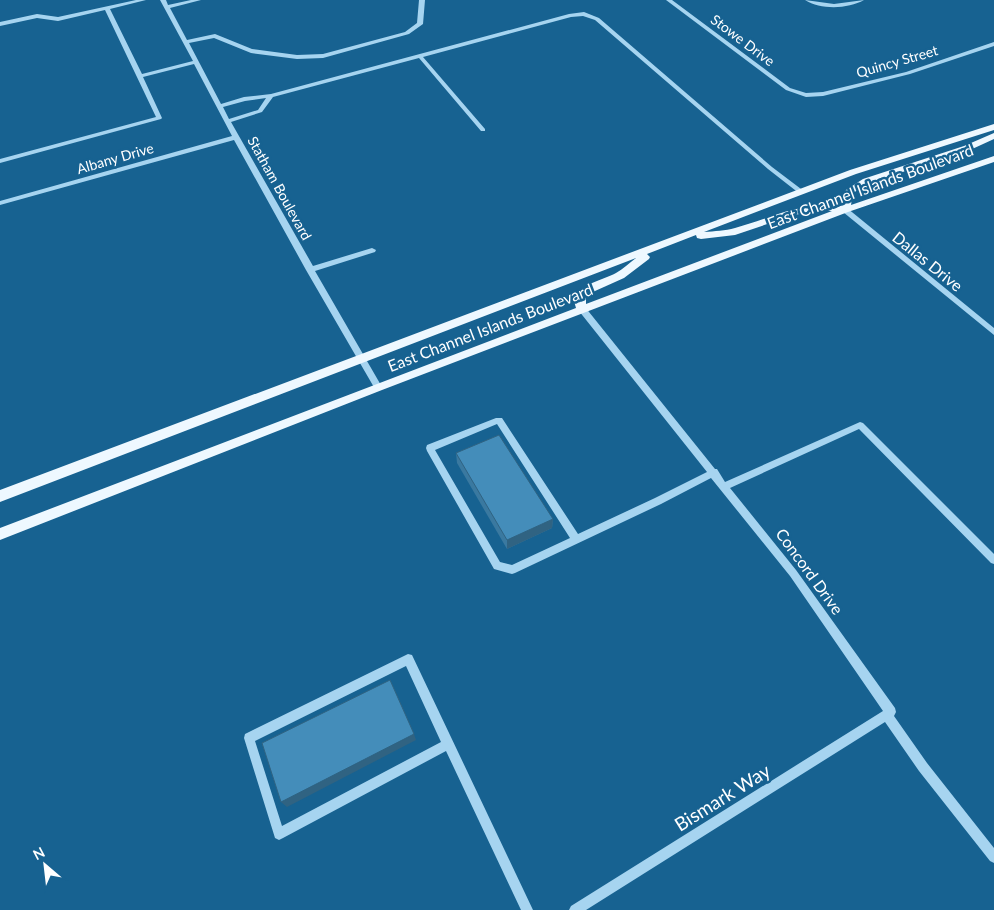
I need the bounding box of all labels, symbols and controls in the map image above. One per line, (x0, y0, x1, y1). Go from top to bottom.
street label: Stowe Drive (708, 11, 778, 69)
street label: Quincy Street (854, 41, 940, 81)
street label: Statham Boulevard (244, 133, 316, 243)
street label: Albany Drive (75, 139, 155, 177)
street label: East Channel Islands Boulevard (764, 140, 976, 232)
street label: Dallas Drive (889, 227, 967, 295)
street label: East Channel Islands Boulevard (385, 279, 595, 375)
street label: Concord Drive (772, 524, 848, 618)
street label: Bismark Way (670, 758, 774, 836)
north arrow (20, 840, 70, 890)
text: N (30, 843, 47, 863)

